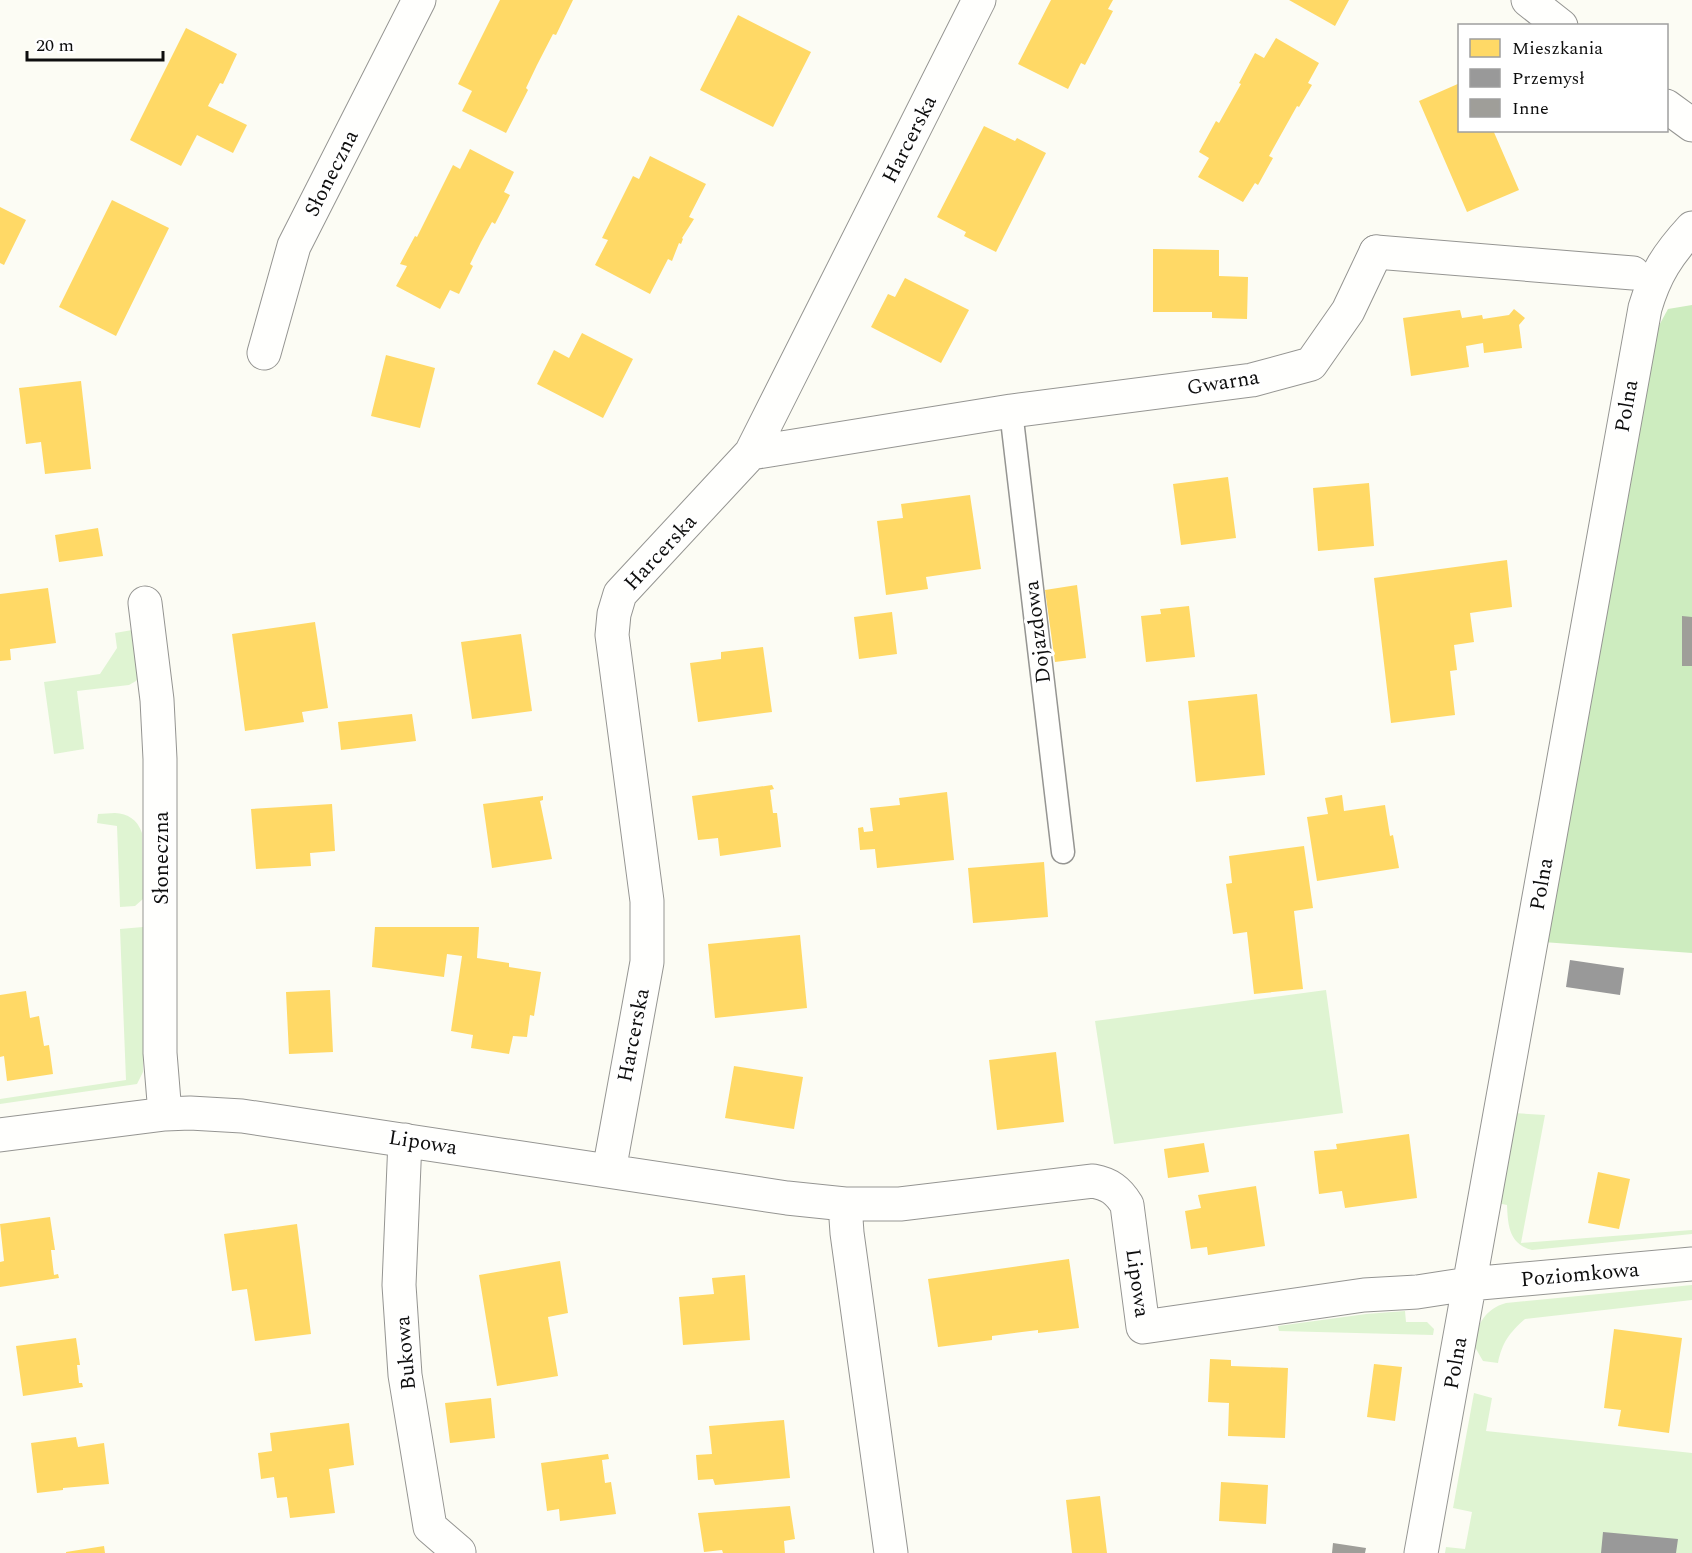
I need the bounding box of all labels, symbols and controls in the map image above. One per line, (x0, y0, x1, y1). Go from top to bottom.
scale bar (27, 24, 164, 62)
legend (1458, 24, 1668, 132)
text: 20 m (36, 32, 74, 59)
text: Mieszkania (1512, 35, 1603, 62)
text: Przemysł (1512, 65, 1585, 92)
street label: Harcerska (874, 89, 946, 189)
text: Inne (1512, 95, 1549, 122)
street label: Słoneczna (296, 124, 368, 222)
street label: Gwarna (1185, 361, 1262, 404)
street label: Polna (1607, 377, 1647, 435)
street label: Harcerska (617, 507, 705, 598)
street label: Dojazdowa (1016, 578, 1060, 685)
street label: Słoneczna (146, 810, 178, 905)
street label: Polna (1522, 855, 1562, 913)
street label: Harcerska (609, 985, 659, 1085)
street label: Lipowa (386, 1122, 460, 1164)
street label: Lipowa (1116, 1247, 1158, 1320)
street label: Poziomkowa (1519, 1254, 1641, 1296)
street label: Bukowa (387, 1314, 425, 1391)
street label: Polna (1436, 1334, 1476, 1392)

